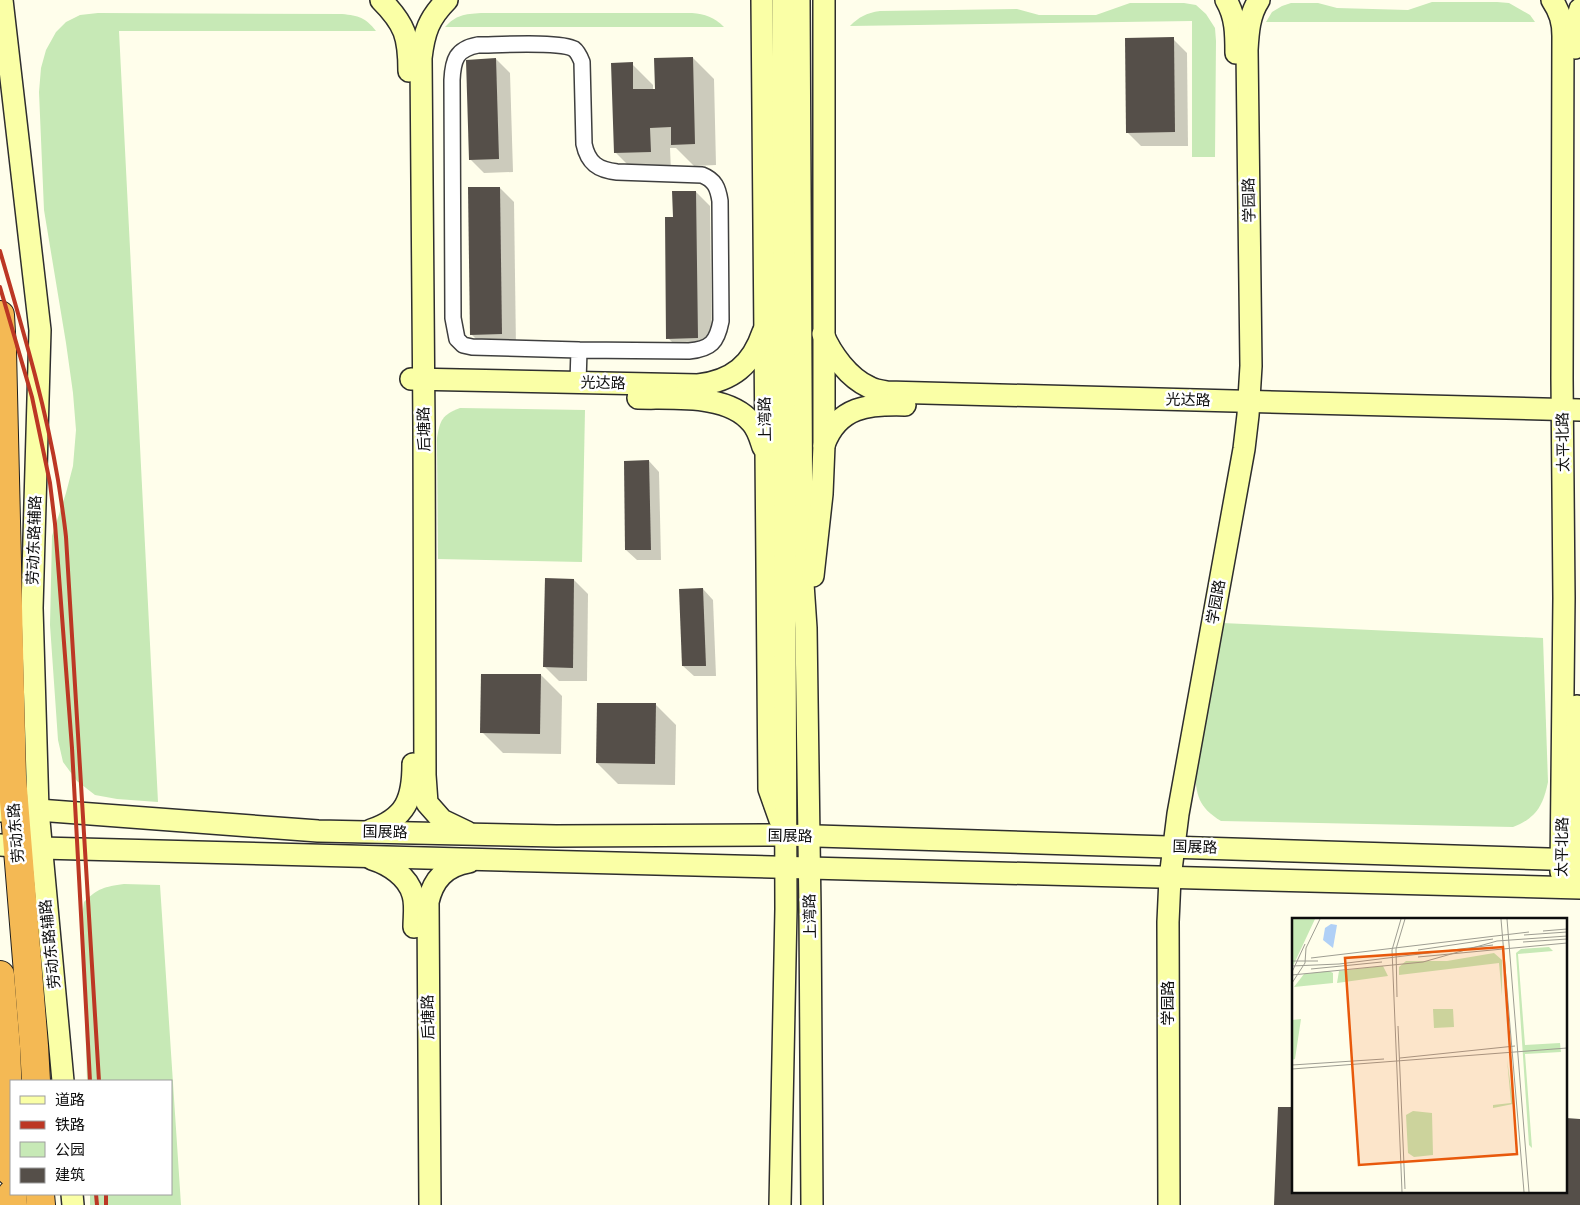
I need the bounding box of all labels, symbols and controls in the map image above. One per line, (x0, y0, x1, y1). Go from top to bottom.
street label: 学园路 (1240, 177, 1258, 223)
street label: 光达路 (580, 374, 626, 392)
street label: 光达路 (1165, 391, 1211, 409)
street label: 上湾路 (756, 396, 774, 442)
street label: 后塘路 (415, 406, 433, 452)
street label: 太平北路 (1553, 412, 1573, 472)
street label: 劳动东路辅路 (23, 495, 45, 585)
street label: 学园路 (1203, 578, 1229, 626)
street label: 劳动东路 (4, 802, 28, 864)
street label: 太平北路 (1552, 817, 1572, 877)
street label: 国展路 (362, 823, 408, 841)
street label: 国展路 (767, 827, 813, 845)
street label: 国展路 (1172, 837, 1218, 857)
street label: 上湾路 (801, 893, 819, 939)
street label: 劳动东路辅路 (36, 898, 64, 990)
inset map (1292, 918, 1568, 1192)
street label: 学园路 (1159, 980, 1177, 1026)
street label: 后塘路 (419, 994, 437, 1040)
legend (10, 1080, 172, 1195)
text: 道路 (55, 1091, 85, 1109)
text: 铁路 (55, 1116, 85, 1134)
text: 公园 (55, 1141, 85, 1159)
text: 建筑 (55, 1166, 85, 1184)

